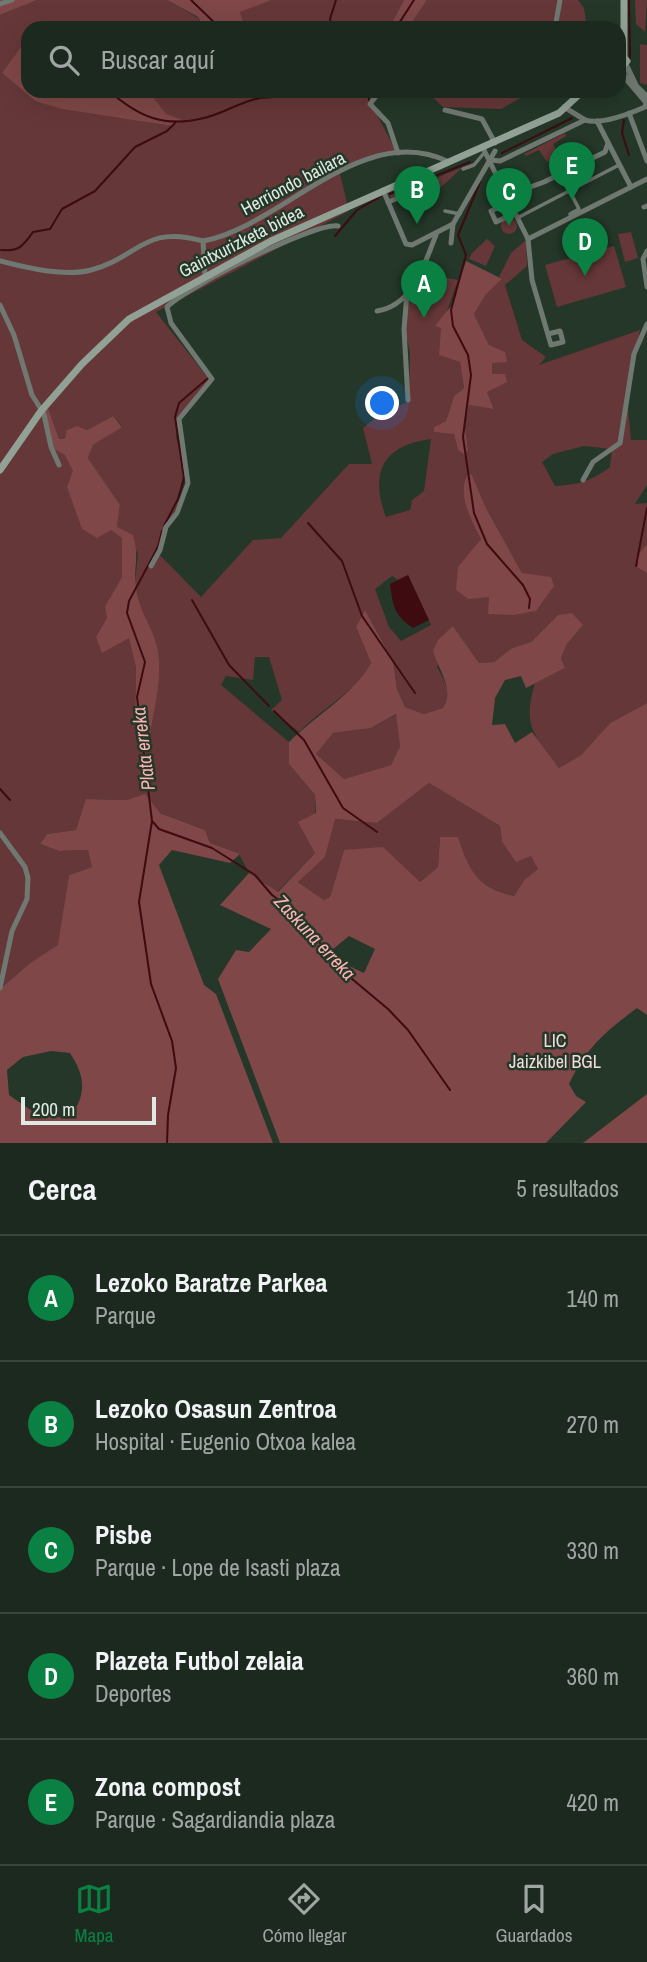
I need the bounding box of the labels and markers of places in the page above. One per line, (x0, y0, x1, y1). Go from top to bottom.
pin: E (549, 142, 595, 200)
pin: B (394, 166, 440, 224)
pin: C (486, 168, 532, 226)
pin: D (562, 218, 608, 276)
pin: A (401, 260, 447, 318)

